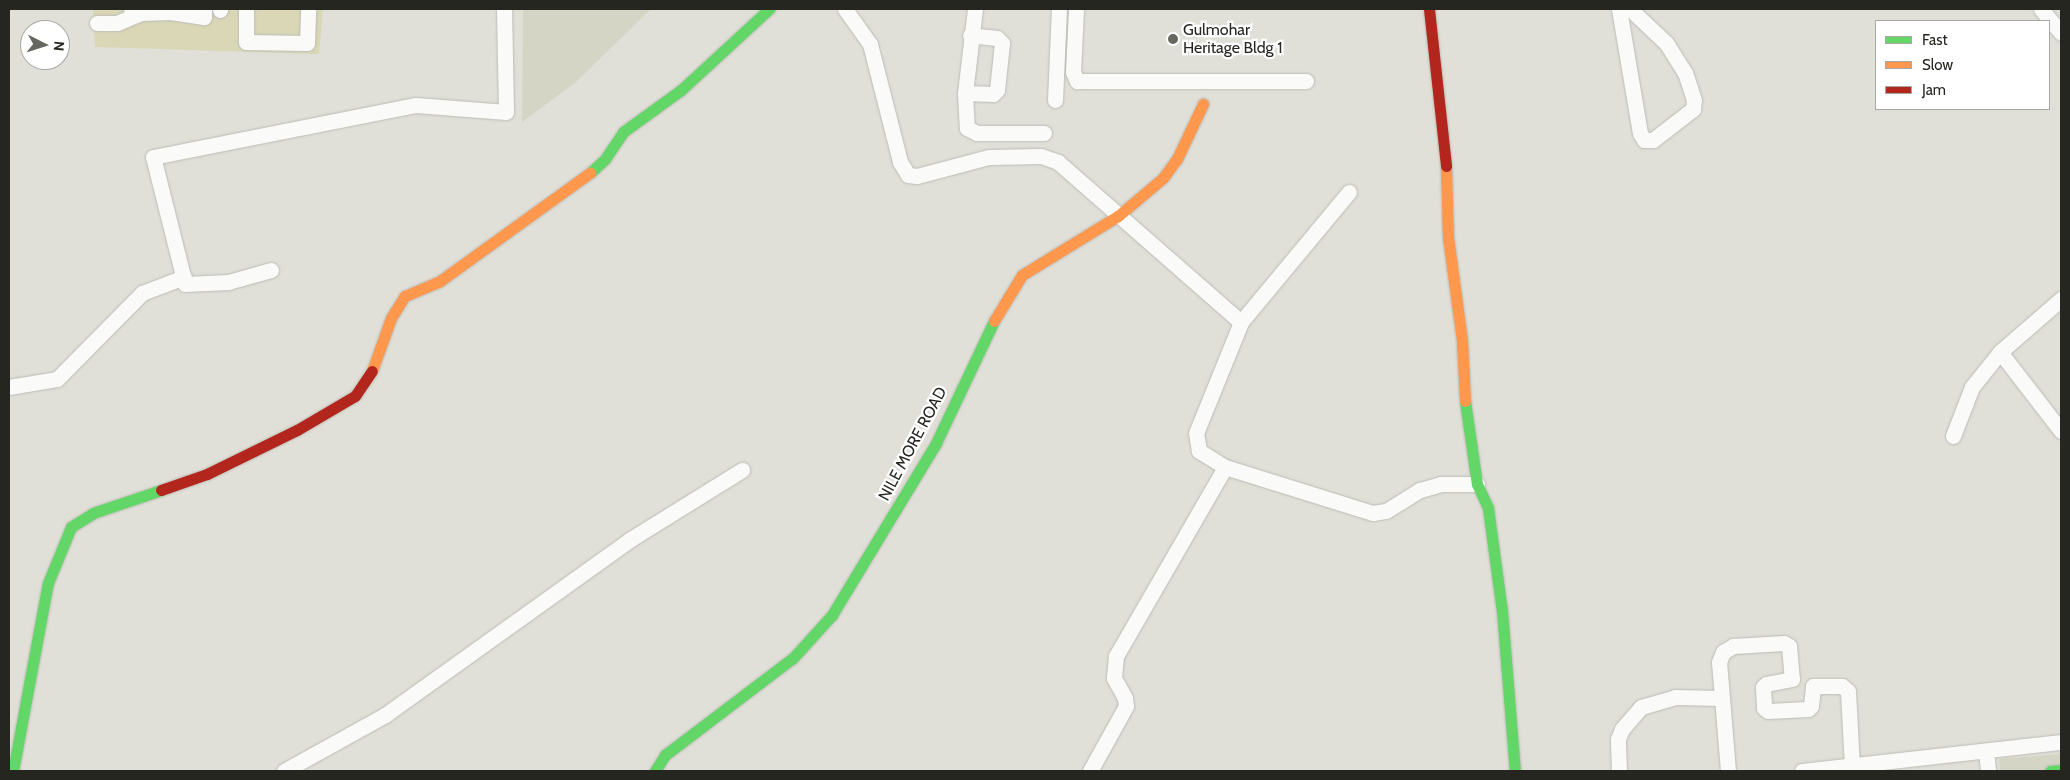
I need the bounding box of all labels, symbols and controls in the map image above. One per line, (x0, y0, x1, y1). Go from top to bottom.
north arrow (20, 20, 70, 70)
place label: Gulmohar Heritage Bldg 1 (1183, 20, 1282, 58)
legend (1875, 20, 2050, 110)
text: Fast (1922, 31, 1947, 49)
marker: Gulmohar Heritage Bldg 1 (1167, 33, 1179, 45)
text: N (50, 41, 68, 52)
text: Slow (1922, 56, 1953, 74)
text: Jam (1922, 81, 1946, 99)
street label: NILE MORE ROAD (875, 384, 951, 504)

